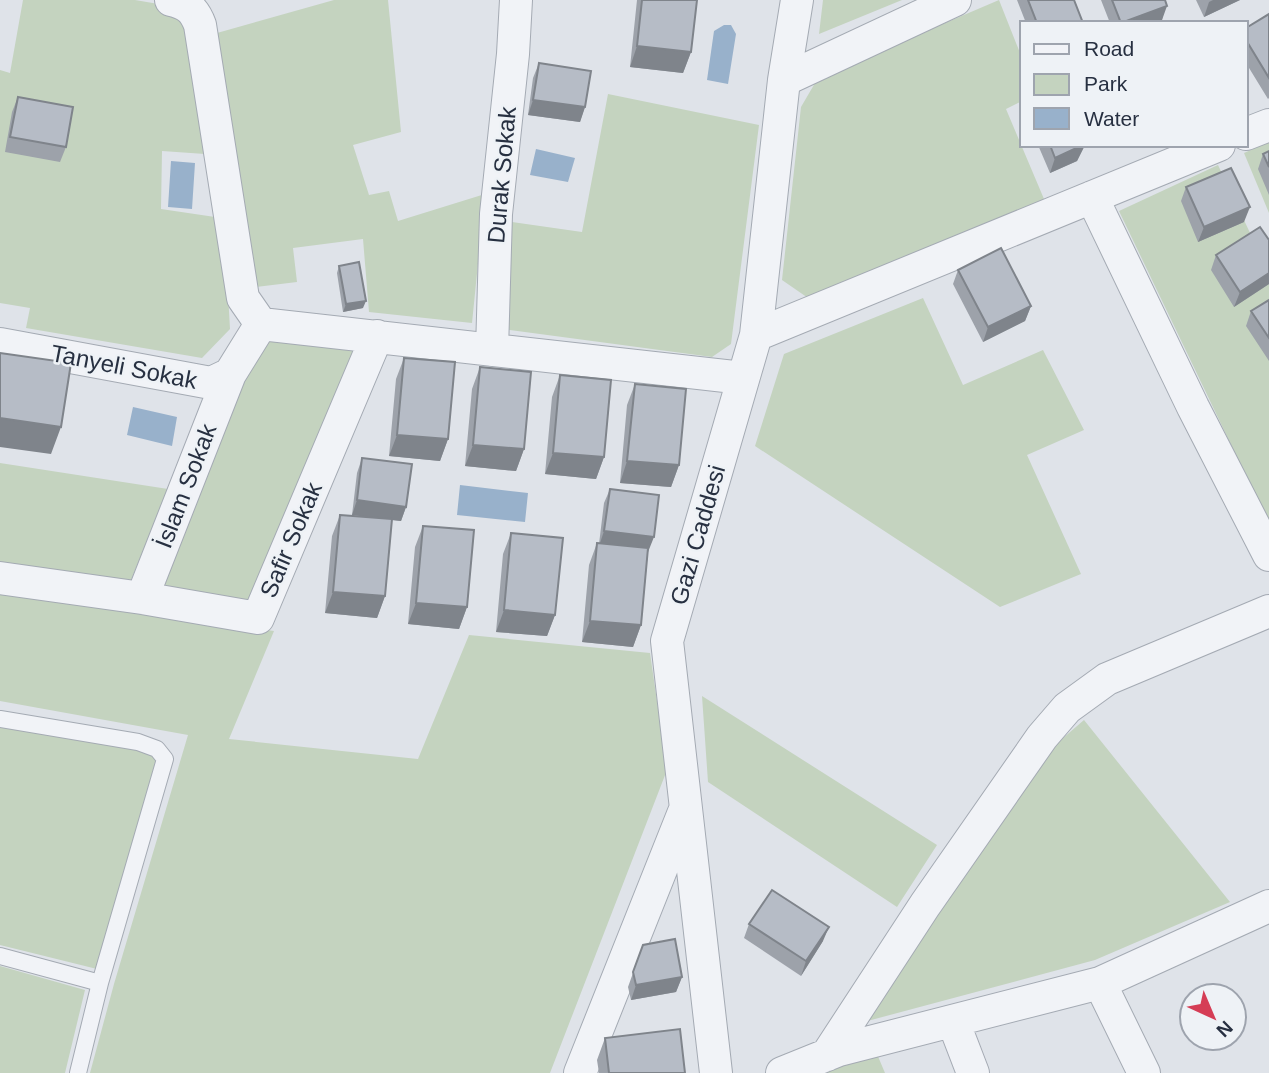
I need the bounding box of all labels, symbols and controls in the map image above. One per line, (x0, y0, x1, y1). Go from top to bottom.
legend (1020, 21, 1248, 147)
text: Road (1084, 37, 1134, 60)
text: Park (1084, 72, 1128, 95)
street label: Durak Sokak (482, 104, 521, 245)
text: Water (1084, 107, 1139, 130)
street label: Tanyeli Sokak (49, 339, 200, 394)
street label: İslam Sokak (150, 419, 222, 552)
street label: Gazi Caddesi (665, 462, 730, 608)
street label: Safir Sokak (254, 477, 327, 602)
north arrow (1178, 982, 1248, 1052)
text: N (1212, 1017, 1237, 1041)

